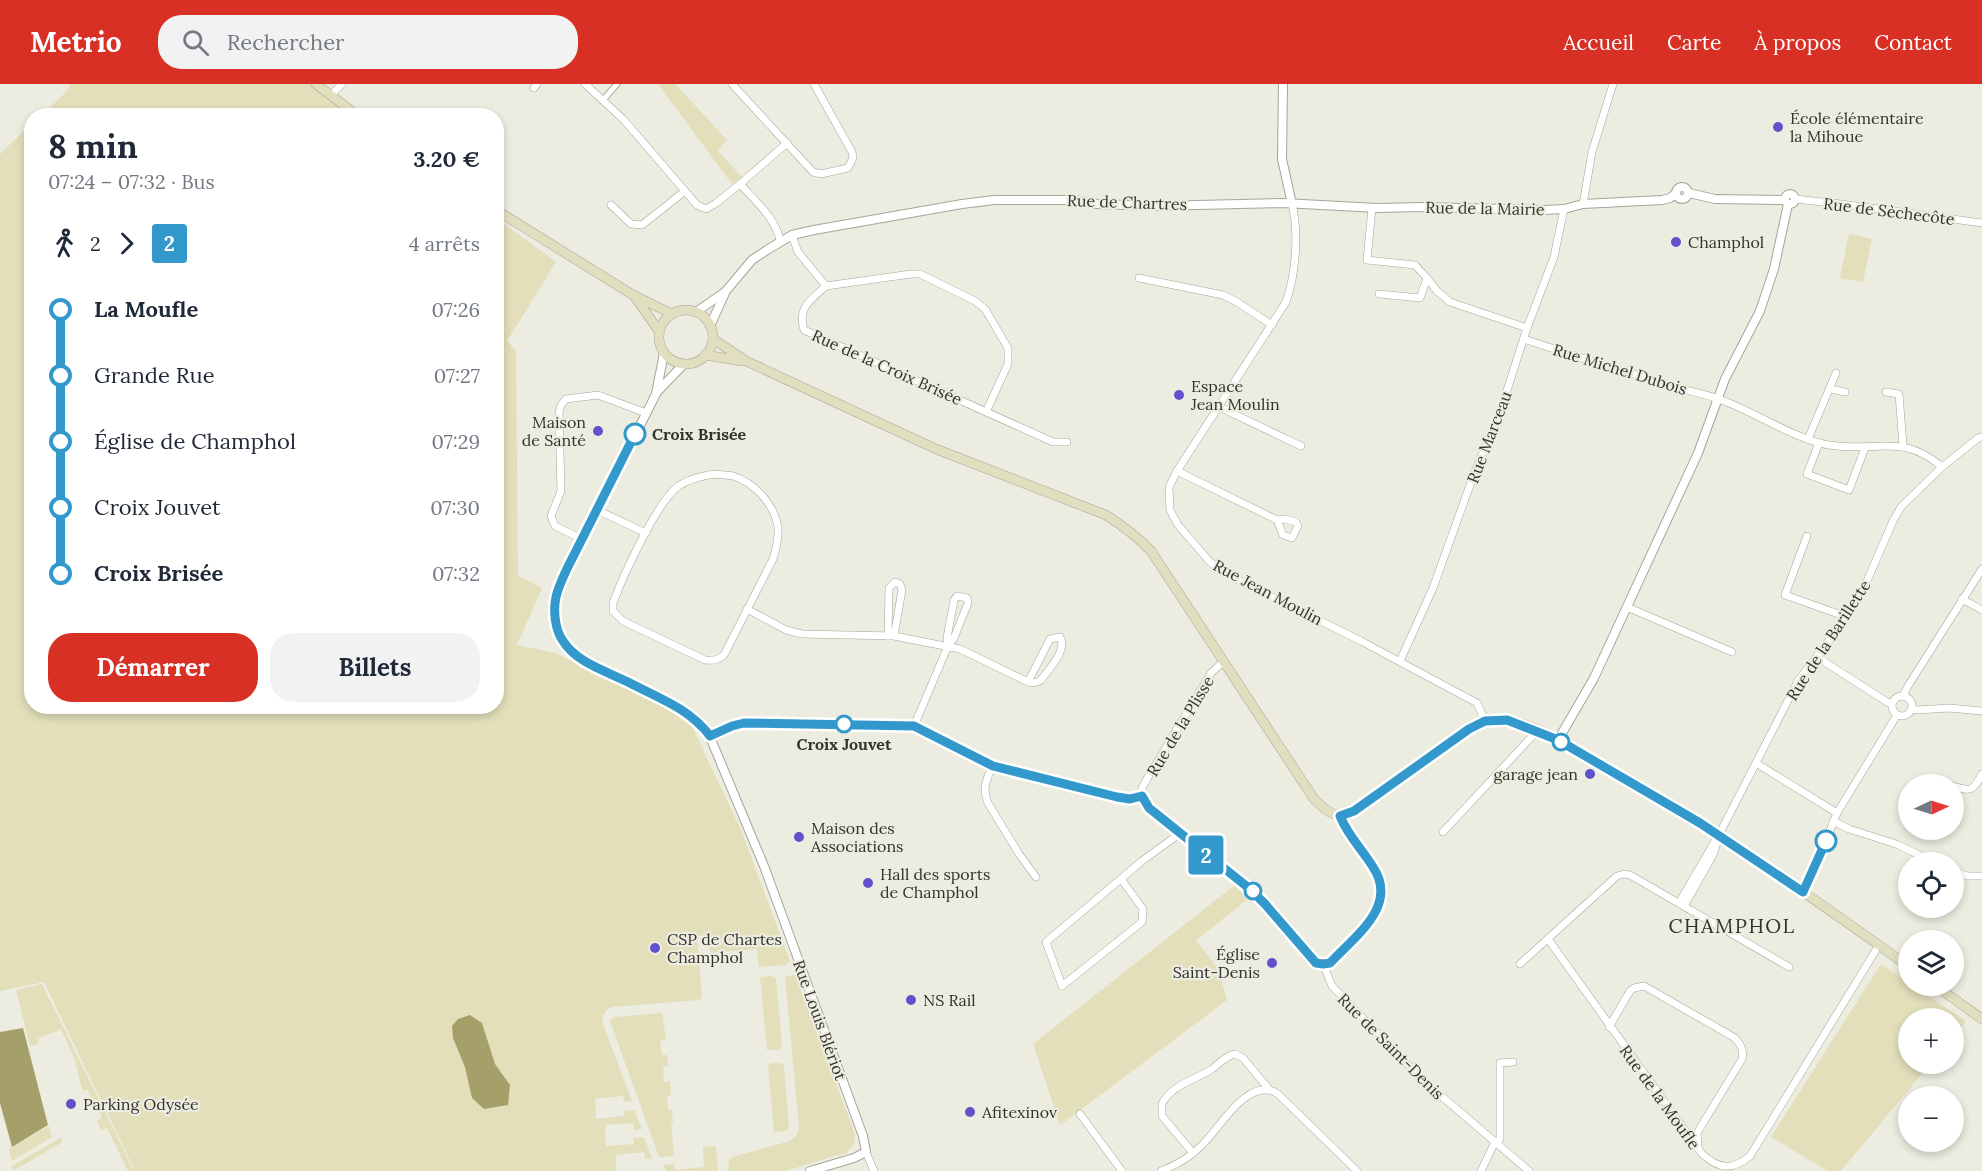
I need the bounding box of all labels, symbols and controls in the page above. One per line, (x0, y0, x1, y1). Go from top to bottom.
search box (158, 15, 578, 69)
text: Metrio (30, 24, 122, 60)
icon: search (179, 26, 212, 59)
text: Rechercher (227, 28, 345, 56)
text: Accueil (1563, 29, 1634, 56)
text: Carte (1667, 29, 1721, 56)
text: À propos (1754, 29, 1841, 56)
text: Contact (1874, 29, 1952, 56)
place label: École élémentaire la Mihoue (1790, 108, 1924, 146)
marker: École élémentaire la Mihoue (1771, 120, 1785, 134)
text: 8 min (48, 125, 138, 167)
text: 3.20 € (413, 145, 480, 173)
text: 07:24 – 07:32 · Bus (48, 169, 215, 194)
street label: Rue de Chartres (1067, 190, 1187, 214)
street label: Rue de Sèchecôte (1822, 193, 1956, 229)
street label: Rue de la Mairie (1425, 197, 1545, 219)
icon: walk (48, 227, 81, 260)
icon: forward (110, 227, 143, 260)
text: 2 (164, 230, 175, 257)
text: 2 (90, 231, 101, 256)
text: 4 arrêts (409, 231, 480, 256)
place label: Champhol (1688, 232, 1764, 252)
marker: Champhol (1669, 235, 1683, 249)
text: La Moufle (94, 295, 198, 323)
text: 07:26 (432, 297, 480, 322)
street label: Rue de la Croix Brisée (809, 325, 965, 409)
street label: Rue Michel Dubois (1551, 339, 1689, 399)
text: Grande Rue (94, 361, 215, 389)
text: 07:27 (434, 363, 480, 388)
place label: Espace Jean Moulin (1190, 376, 1280, 414)
marker: Espace Jean Moulin (1172, 388, 1186, 402)
street label: Rue Marceau (1462, 388, 1516, 486)
place label: Maison de Santé (522, 412, 586, 450)
marker: Croix Brisée (624, 423, 646, 445)
marker: Maison de Santé (591, 424, 605, 438)
place label: Croix Brisée (652, 424, 747, 444)
text: Église de Champhol (94, 427, 296, 455)
text: 07:29 (432, 429, 480, 454)
text: Croix Jouvet (94, 493, 221, 521)
text: 07:30 (430, 495, 480, 520)
street label: Rue Jean Moulin (1210, 555, 1326, 629)
text: Croix Brisée (94, 559, 223, 587)
text: 07:32 (432, 561, 480, 586)
street label: Rue de la Barillette (1782, 576, 1875, 704)
button: Démarrer (48, 633, 258, 702)
button: Billets (270, 633, 480, 702)
street label: Rue de la Plisse (1142, 672, 1218, 780)
marker: Croix Jouvet (835, 715, 853, 733)
unlabelled marker (1552, 733, 1570, 751)
place label: Croix Jouvet (796, 734, 892, 754)
place label: garage jean (1493, 764, 1578, 784)
marker: garage jean (1583, 767, 1597, 781)
north arrow (1898, 774, 1964, 840)
map controls (1898, 774, 1964, 1152)
place label: Maison des Associations (810, 818, 904, 856)
marker: Maison des Associations (792, 830, 806, 844)
unlabelled marker (1815, 830, 1837, 852)
line badge: 2 (1186, 836, 1226, 874)
text: 2 (1200, 842, 1212, 869)
button: locate (1898, 852, 1964, 918)
place label: Hall des sports de Champhol (880, 864, 990, 902)
marker: Hall des sports de Champhol (861, 876, 875, 890)
unlabelled marker (1244, 882, 1262, 900)
district label: CHAMPHOL (1668, 913, 1796, 938)
place label: CSP de Chartes Champhol (667, 929, 782, 967)
button: layers (1898, 930, 1964, 996)
marker: CSP de Chartes Champhol (648, 941, 662, 955)
place label: Église Saint-Denis (1173, 944, 1260, 982)
marker: Église Saint-Denis (1265, 956, 1279, 970)
street label: Rue Louis Blériot (789, 957, 851, 1084)
street label: Rue de Saint-Denis (1334, 989, 1448, 1103)
place label: NS Rail (923, 990, 976, 1010)
marker: NS Rail (904, 993, 918, 1007)
button: + (1898, 1008, 1964, 1074)
street label: Rue de la Moufle (1615, 1041, 1705, 1153)
button: − (1898, 1086, 1964, 1152)
place label: Parking Odysée (83, 1094, 199, 1114)
marker: Parking Odysée (64, 1097, 78, 1111)
place label: Afitexinov (981, 1102, 1058, 1122)
marker: Afitexinov (963, 1105, 977, 1119)

